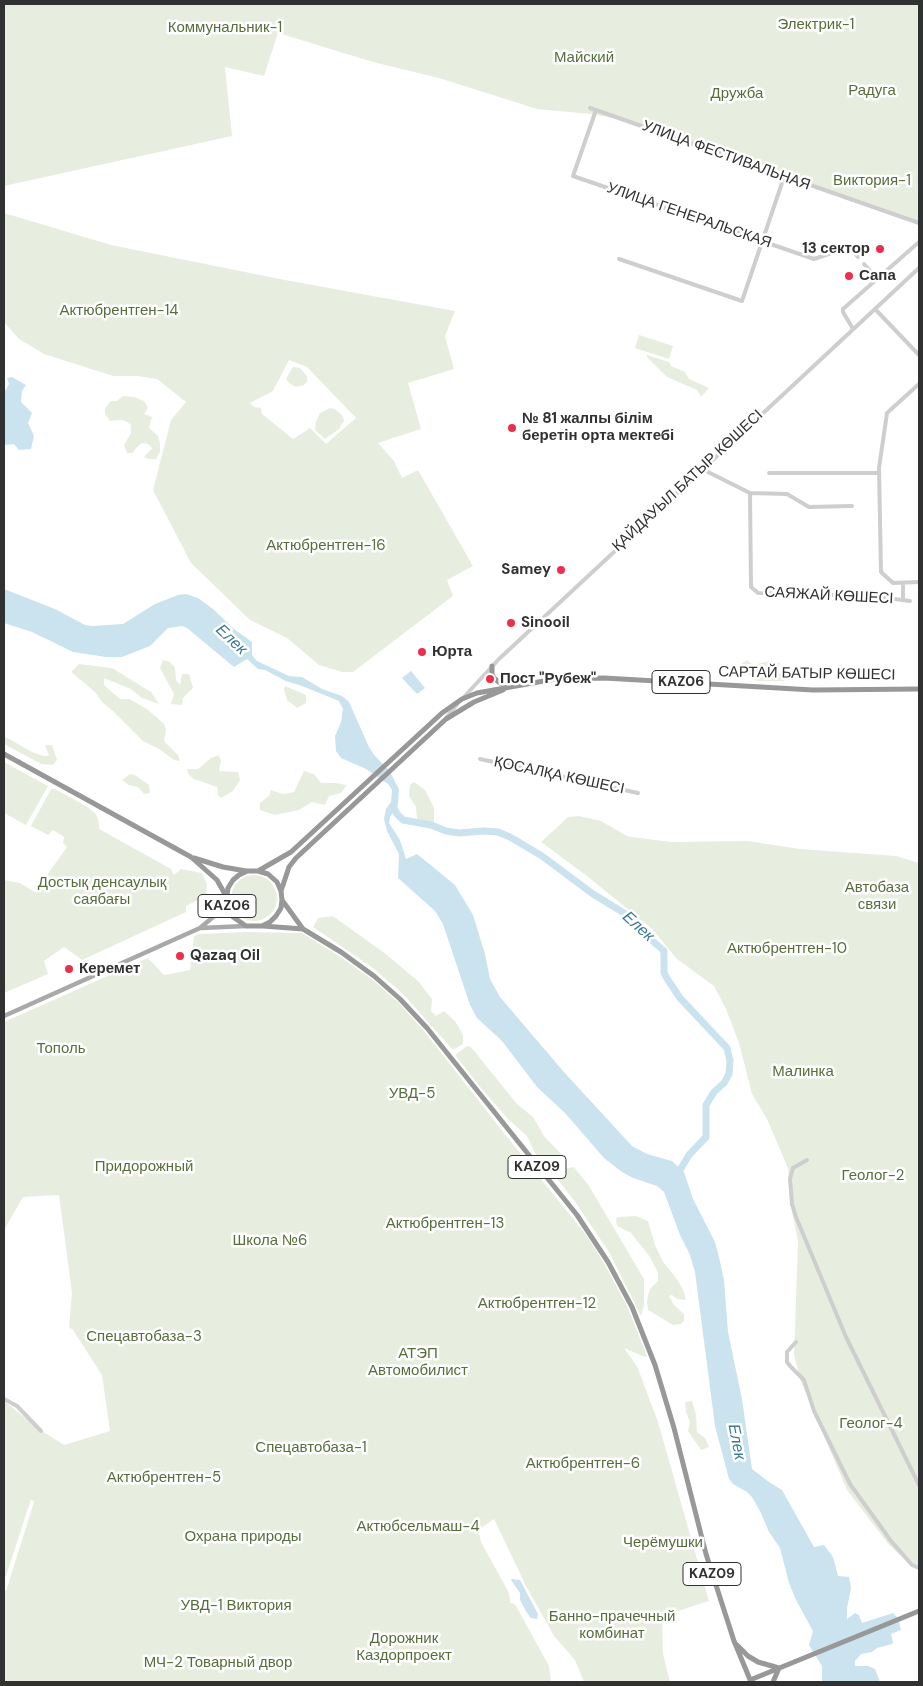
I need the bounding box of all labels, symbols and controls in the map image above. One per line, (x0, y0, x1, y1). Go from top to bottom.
park label: Электрик-1 (777, 16, 855, 34)
park label: Коммунальник-1 (168, 19, 282, 37)
park label: Майский (554, 49, 614, 67)
park label: Радуга (848, 82, 896, 100)
park label: Дружба (711, 85, 763, 103)
street label: УЛИЦА ФЕСТИВАЛЬНАЯ (639, 117, 813, 195)
park label: Виктория-1 (833, 172, 911, 190)
street label: УЛИЦА ГЕНЕРАЛЬСКАЯ (604, 179, 774, 253)
place label: 13 сектор (802, 240, 870, 258)
marker: 13 сектор (874, 243, 886, 255)
place label: Сапа (859, 267, 896, 285)
marker: Сапа (843, 270, 855, 282)
park label: Актюбрентген-14 (60, 302, 178, 320)
street label: ҚАЙДАУЫЛ БАТЫР КӨШЕСІ (609, 406, 767, 556)
place label: № 81 жалпы білім беретін орта мектебі (522, 410, 674, 445)
marker: № 81 жалпы білім беретін орта мектебі (506, 422, 518, 434)
park label: Актюбрентген-16 (266, 537, 386, 555)
place label: Samey (501, 561, 551, 579)
marker: Samey (555, 564, 567, 576)
street label: САЯЖАЙ КӨШЕСІ (764, 584, 894, 608)
place label: Sinooil (521, 614, 570, 632)
marker: Sinooil (505, 617, 517, 629)
water label: Елек (211, 621, 251, 659)
place label: Юрта (432, 643, 472, 661)
marker: Юрта (416, 646, 428, 658)
street label: САРТАЙ БАТЫР КӨШЕСІ (718, 663, 896, 685)
place label: Пост "Рубеж" (500, 670, 596, 688)
road number: KАZ06 (652, 670, 710, 694)
marker: Пост "Рубеж" (484, 673, 496, 685)
street label: ҚОСАЛҚА КӨШЕСІ (492, 753, 626, 799)
park label: Достық денсаулық саябағы (38, 874, 166, 909)
park label: Автобаза связи (845, 879, 909, 914)
road number: KАZ06 (198, 894, 256, 918)
water label: Елек (618, 908, 658, 946)
park label: Актюбрентген-10 (727, 940, 847, 958)
place label: Qazaq Oil (190, 947, 260, 965)
marker: Qazaq Oil (174, 950, 186, 962)
place label: Керемет (79, 960, 140, 978)
marker: Керемет (63, 963, 75, 975)
park label: Тополь (36, 1040, 86, 1058)
park label: Малинка (772, 1063, 834, 1081)
park label: УВД-5 (389, 1085, 435, 1103)
road number: KAZ09 (508, 1156, 566, 1178)
park label: Придорожный (95, 1158, 193, 1176)
park label: Геолог-2 (842, 1167, 904, 1185)
park label: Актюбрентген-13 (386, 1215, 504, 1233)
park label: Школа №6 (232, 1232, 308, 1250)
park label: Актюбрентген-12 (478, 1295, 596, 1313)
park label: Спецавтобаза-3 (86, 1328, 202, 1346)
park label: АТЭП Автомобилист (368, 1345, 468, 1380)
park label: Геолог-4 (839, 1415, 903, 1433)
water label: Елек (723, 1422, 749, 1462)
park label: Спецавтобаза-1 (255, 1439, 367, 1457)
park label: Актюбрентген-6 (526, 1455, 640, 1473)
park label: Актюбрентген-5 (107, 1469, 221, 1487)
park label: Актюбсельмаш-4 (356, 1518, 480, 1536)
park label: Охрана природы (184, 1528, 302, 1546)
park label: Черёмушки (623, 1534, 703, 1552)
road number: KAZ09 (683, 1562, 741, 1586)
park label: УВД-1 Виктория (180, 1597, 292, 1615)
park label: Банно-прачечный комбинат (549, 1608, 675, 1643)
park label: Дорожник Каздорпроект (356, 1630, 452, 1665)
park label: МЧ-2 Товарный двор (144, 1654, 292, 1672)

